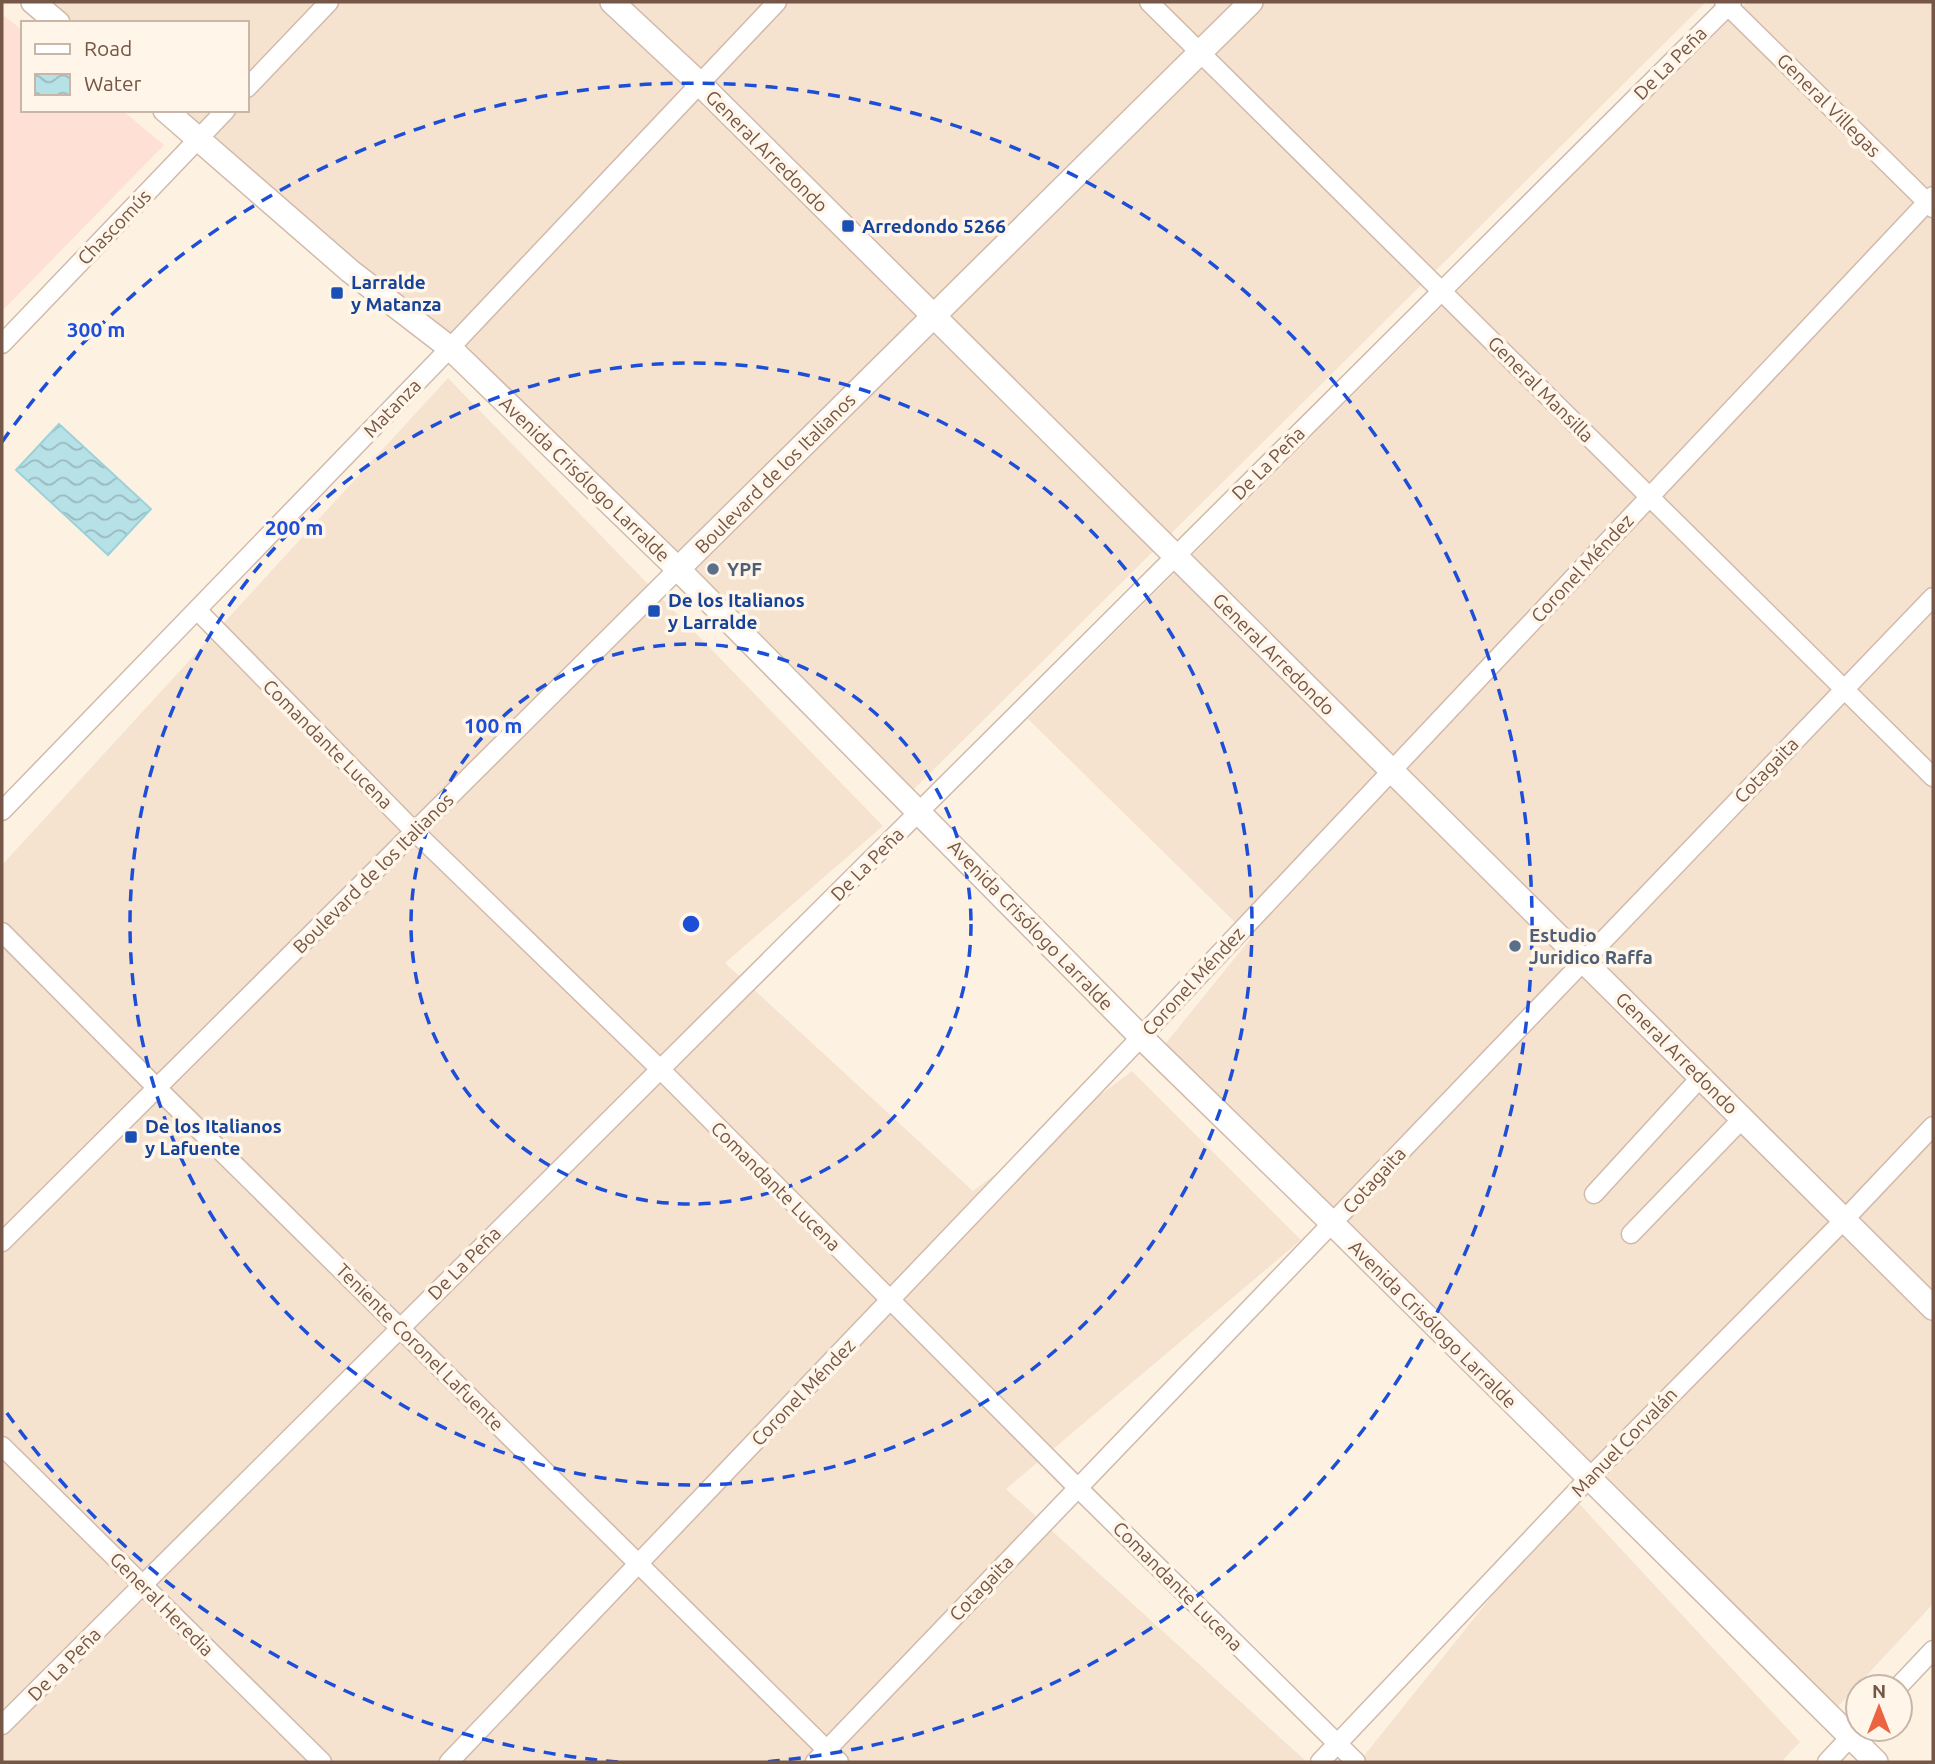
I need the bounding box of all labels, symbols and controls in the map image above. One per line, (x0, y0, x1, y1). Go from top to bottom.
legend (21, 21, 248, 112)
street label: De La Peña (1629, 22, 1711, 104)
text: Road (84, 36, 132, 60)
street label: General Villegas (1773, 49, 1885, 161)
text: Water (84, 71, 142, 95)
street label: General Arredondo (702, 86, 832, 216)
street label: Chascomús (73, 185, 155, 269)
place label: Arredondo 5266 (862, 215, 1006, 237)
marker: Arredondo 5266 (840, 218, 856, 234)
place label: Larralde y Matanza (351, 271, 442, 315)
marker: Larralde y Matanza (329, 285, 345, 301)
text: 300 m (67, 317, 125, 341)
street label: General Mansilla (1484, 332, 1598, 446)
street label: Matanza (359, 374, 425, 442)
street label: Boulevard de los Italianos (690, 388, 860, 558)
street label: Avenida Crisólogo Larralde (495, 392, 675, 566)
street label: De La Peña (1227, 422, 1309, 504)
street label: Coronel Méndez (1526, 509, 1638, 627)
text: 200 m (265, 515, 323, 539)
place label: YPF (727, 558, 762, 580)
marker: YPF (705, 561, 721, 577)
place label: De los Italianos y Larralde (668, 589, 805, 633)
street label: General Arredondo (1209, 589, 1339, 719)
marker: De los Italianos y Larralde (646, 603, 662, 619)
street label: Comandante Lucena (259, 675, 397, 813)
text: 100 m (464, 713, 522, 737)
street label: Cotagaita (1729, 733, 1803, 807)
street label: Boulevard de los Italianos (288, 788, 458, 958)
street label: De La Peña (826, 823, 908, 905)
street label: Avenida Crisólogo Larralde (944, 835, 1118, 1015)
centre of rings (679, 912, 703, 936)
street label: Coronel Méndez (1137, 922, 1249, 1040)
place label: Estudio Juridico Raffa (1529, 924, 1653, 968)
marker: Estudio Juridico Raffa (1507, 938, 1523, 954)
street label: General Arredondo (1612, 988, 1742, 1118)
place label: De los Italianos y Lafuente (145, 1115, 282, 1159)
street label: Comandante Lucena (707, 1117, 845, 1255)
marker: De los Italianos y Lafuente (123, 1129, 139, 1145)
street label: Cotagaita (1338, 1142, 1410, 1218)
street label: De La Peña (423, 1222, 505, 1304)
street label: Avenida Crisólogo Larralde (1345, 1236, 1521, 1412)
street label: Teniente Coronel Lafuente (332, 1259, 508, 1435)
street label: Coronel Méndez (746, 1334, 860, 1450)
street label: Manuel Corvalán (1566, 1383, 1682, 1501)
street label: Comandante Lucena (1109, 1517, 1247, 1655)
street label: General Heredia (106, 1548, 218, 1660)
street label: Cotagaita (944, 1551, 1018, 1625)
street label: De La Peña (23, 1623, 105, 1705)
north arrow (1844, 1673, 1914, 1743)
text: N (1872, 1680, 1886, 1702)

